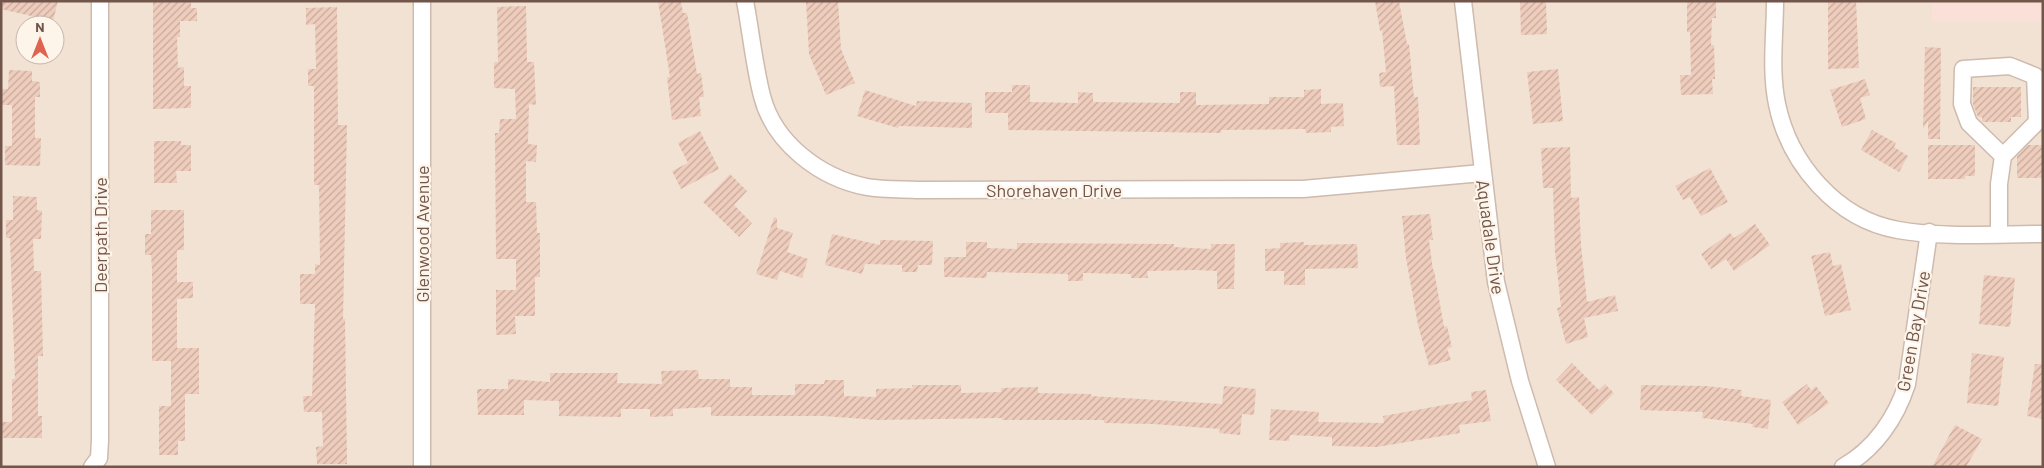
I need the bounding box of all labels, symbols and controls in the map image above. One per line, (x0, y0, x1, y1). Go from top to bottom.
north arrow (15, 15, 65, 65)
text: N (35, 18, 45, 35)
street label: Glenwood Avenue (411, 165, 433, 303)
street label: Deerpath Drive (89, 177, 111, 293)
street label: Aquadale Drive (1472, 178, 1510, 296)
street label: Shorehaven Drive (986, 179, 1122, 201)
street label: Green Bay Drive (1892, 269, 1934, 393)

